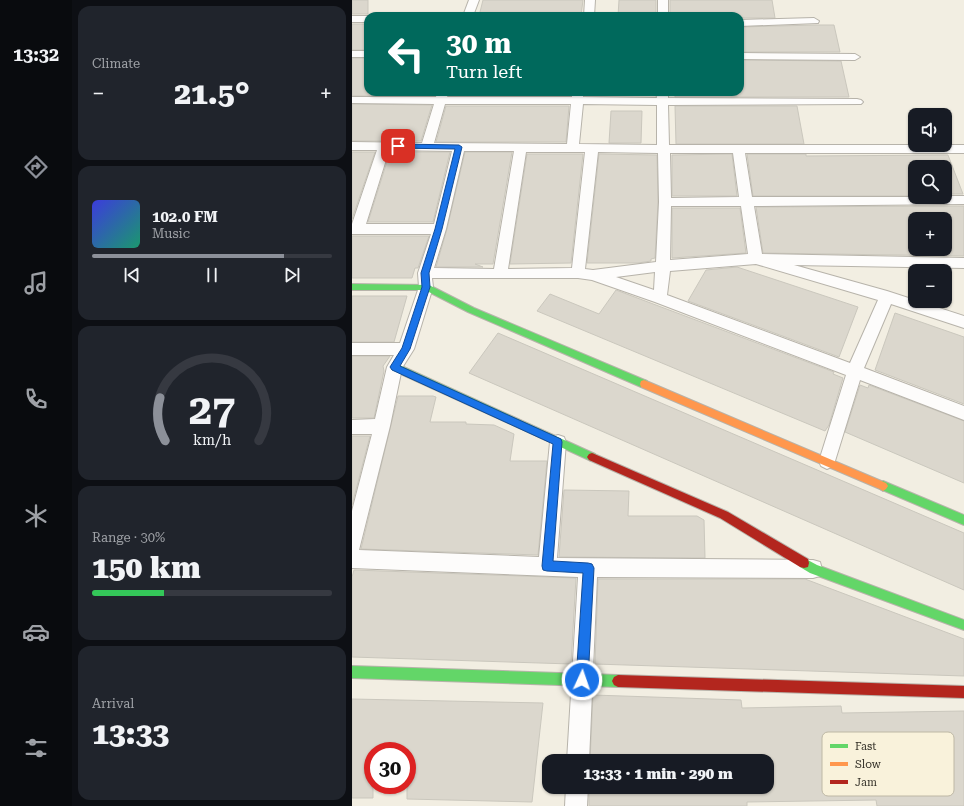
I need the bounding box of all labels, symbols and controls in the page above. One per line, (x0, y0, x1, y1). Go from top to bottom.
text: 30 m (446, 27, 511, 60)
icon: left (380, 28, 432, 80)
text: 13:32 (13, 44, 59, 65)
text: Climate (92, 56, 140, 71)
text: Turn left (446, 61, 522, 82)
text: 21.5° (174, 76, 250, 111)
text: − (92, 81, 104, 106)
text: + (320, 81, 332, 106)
map controls (908, 108, 952, 308)
button: sound (908, 108, 952, 152)
pin (381, 129, 415, 163)
icon: arrive (387, 135, 409, 157)
icon: directions (22, 153, 50, 181)
button: search (908, 160, 952, 204)
text: 102.0 FM (152, 208, 218, 226)
button: + (908, 212, 952, 256)
text: Music (152, 226, 190, 241)
icon: previous (121, 264, 143, 286)
icon: pause (201, 264, 223, 286)
icon: next (281, 264, 303, 286)
button: − (908, 264, 952, 308)
icon: music (22, 269, 50, 297)
icon: phone (22, 385, 50, 413)
text: 27 (189, 385, 235, 434)
text: km/h (193, 432, 231, 448)
icon: climate (22, 502, 50, 530)
text: Range · 30% (92, 530, 165, 545)
text: 150 km (92, 550, 201, 585)
icon: car (22, 618, 50, 646)
position arrow (561, 659, 603, 701)
text: Arrival (92, 696, 134, 711)
text: 13:33 (92, 716, 169, 751)
legend (822, 732, 954, 796)
icon: filters (22, 734, 50, 762)
text: Fast (855, 740, 876, 753)
speed limit sign: 30 (364, 742, 416, 794)
text: Slow (855, 758, 882, 771)
text: 13:33 · 1 min · 290 m (583, 765, 733, 783)
text: Jam (855, 776, 877, 789)

